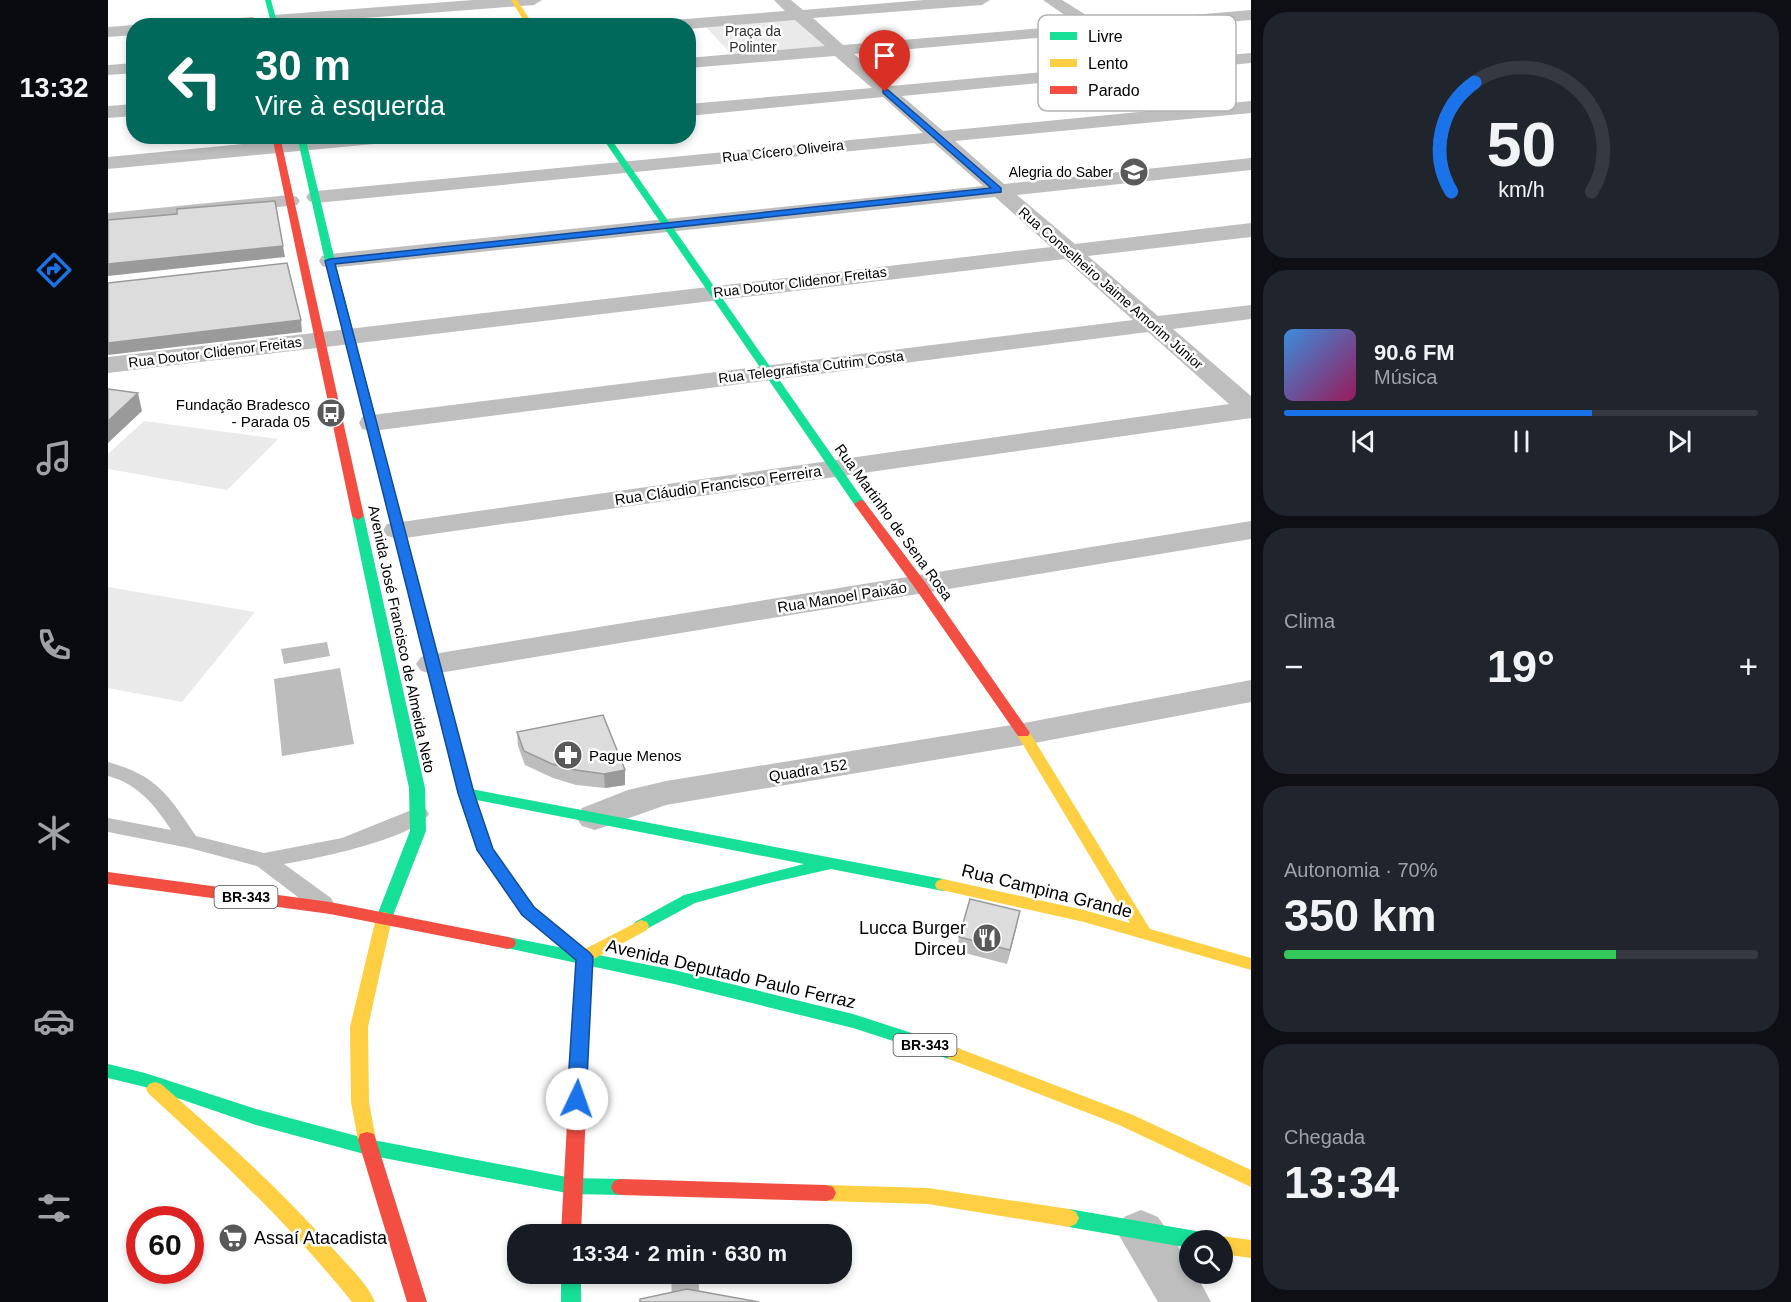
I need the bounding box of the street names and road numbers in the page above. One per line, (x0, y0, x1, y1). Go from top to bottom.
street label: Rua Cícero Oliveira (721, 137, 845, 165)
street label: Rua Conselheiro Jaime Amorim Júnior (1016, 204, 1207, 373)
street label: Rua Doutor Clidenor Freitas (713, 263, 887, 301)
street label: Rua Doutor Clidenor Freitas (128, 333, 302, 371)
street label: Rua Telegrafista Cutrim Costa (717, 348, 905, 386)
street label: Rua Martinho de Sena Rosa (831, 440, 957, 604)
street label: Rua Cláudio Francisco Ferreira (614, 462, 823, 508)
street label: Avenida José Francisco de Almeida Neto (365, 504, 439, 774)
street label: Rua Manoel Paixão (776, 578, 908, 616)
street label: Quadra 152 (768, 755, 848, 785)
street label: Rua Campina Grande (960, 860, 1134, 922)
road number: BR-343 (214, 886, 278, 908)
street label: Avenida Deputado Paulo Ferraz (604, 935, 858, 1013)
road number: BR-343 (894, 1034, 956, 1056)

